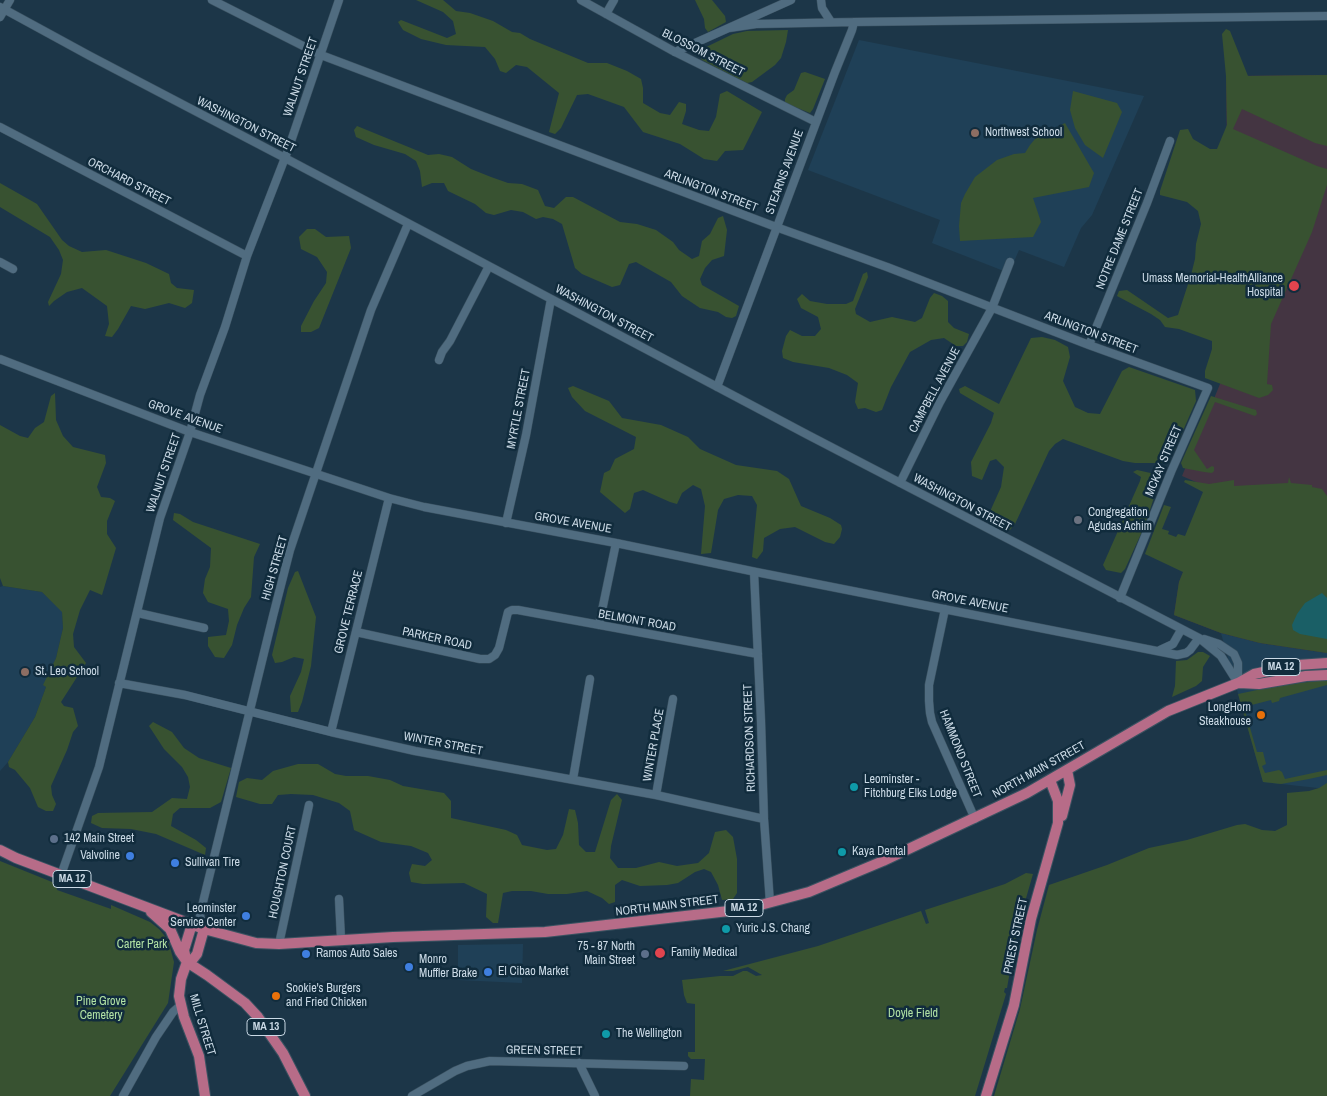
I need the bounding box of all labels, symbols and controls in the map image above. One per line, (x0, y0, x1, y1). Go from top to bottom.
street label: BLOSSOM STREET (660, 26, 746, 80)
street label: WALNUT STREET (281, 36, 321, 118)
street label: WASHINGTON STREET (194, 94, 298, 156)
place label: Northwest School (985, 126, 1062, 140)
marker: Northwest School (969, 127, 981, 139)
street label: STEARNS AVENUE (763, 128, 807, 216)
street label: ORCHARD STREET (85, 155, 173, 209)
street label: ARLINGTON STREET (662, 167, 760, 215)
street label: NOTRE DAME STREET (1093, 187, 1147, 291)
place label: Umass Memorial-HealthAlliance Hospital (1142, 272, 1283, 300)
marker: Umass Memorial-HealthAlliance Hospital (1287, 279, 1301, 293)
street label: WASHINGTON STREET (553, 282, 655, 346)
street label: ARLINGTON STREET (1042, 309, 1140, 357)
street label: CAMPBELL AVENUE (906, 345, 964, 435)
street label: MYRTLE STREET (504, 368, 534, 450)
street label: GROVE AVENUE (146, 397, 224, 437)
street label: MCKAY STREET (1143, 423, 1185, 499)
street label: WALNUT STREET (144, 432, 184, 514)
street label: WASHINGTON STREET (911, 471, 1013, 535)
place label: Congregation Agudas Achim (1088, 506, 1152, 534)
street label: GROVE AVENUE (533, 509, 613, 537)
marker: Congregation Agudas Achim (1072, 514, 1084, 526)
street label: HIGH STREET (259, 534, 291, 602)
street label: GROVE TERRACE (332, 569, 366, 655)
street label: GROVE AVENUE (930, 587, 1010, 617)
street label: BELMONT ROAD (597, 607, 677, 635)
street label: PARKER ROAD (401, 625, 473, 653)
road number: MA 12 (1262, 659, 1300, 676)
place label: St. Leo School (35, 665, 99, 679)
marker: St. Leo School (19, 666, 31, 678)
street label: RICHARDSON STREET (741, 684, 759, 792)
place label: LongHorn Steakhouse (1199, 701, 1251, 729)
street label: WINTER PLACE (641, 707, 667, 783)
street label: HAMMOND STREET (936, 708, 984, 800)
marker: LongHorn Steakhouse (1255, 709, 1267, 721)
street label: WINTER STREET (402, 729, 484, 759)
street label: NORTH MAIN STREET (990, 739, 1088, 801)
place label: Leominster - Fitchburg Elks Lodge (864, 773, 957, 801)
marker: Leominster - Fitchburg Elks Lodge (848, 781, 860, 793)
street label: HOUGHTON COURT (266, 824, 300, 920)
place label: 142 Main Street (64, 832, 134, 846)
marker: 142 Main Street (48, 833, 60, 845)
place label: Kaya Dental (852, 845, 906, 859)
marker: Kaya Dental (836, 846, 848, 858)
place label: Valvoline (80, 849, 120, 863)
marker: Valvoline (124, 850, 136, 862)
place label: Sullivan Tire (185, 856, 240, 870)
marker: Sullivan Tire (169, 857, 181, 869)
road number: MA 12 (53, 871, 91, 888)
street label: NORTH MAIN STREET (615, 893, 719, 919)
street label: PRIEST STREET (1001, 897, 1031, 975)
road number: MA 12 (725, 900, 763, 916)
place label: Leominster Service Center (170, 902, 236, 930)
marker: Leominster Service Center (240, 910, 252, 922)
place label: Yuric J.S. Chang (736, 922, 810, 936)
marker: Yuric J.S. Chang (720, 923, 732, 935)
park label: Carter Park (117, 938, 167, 952)
place label: 75 - 87 North Main Street (578, 940, 635, 968)
marker: Family Medical (653, 946, 667, 960)
place label: Family Medical (671, 946, 737, 960)
place label: Ramos Auto Sales (316, 947, 397, 961)
marker: Ramos Auto Sales (300, 948, 312, 960)
marker: 75 - 87 North Main Street (639, 948, 651, 960)
place label: Monro Muffler Brake (419, 953, 477, 981)
marker: Monro Muffler Brake (403, 961, 415, 973)
place label: El Cibao Market (498, 965, 569, 979)
marker: El Cibao Market (482, 966, 494, 978)
place label: Sookie's Burgers and Fried Chicken (286, 982, 367, 1010)
marker: Sookie's Burgers and Fried Chicken (270, 990, 282, 1002)
street label: MILL STREET (186, 993, 218, 1057)
park label: Pine Grove Cemetery (76, 995, 126, 1023)
park label: Doyle Field (888, 1007, 938, 1021)
road number: MA 13 (247, 1019, 285, 1036)
place label: The Wellington (616, 1027, 682, 1041)
marker: The Wellington (600, 1028, 612, 1040)
street label: GREEN STREET (506, 1043, 582, 1059)

